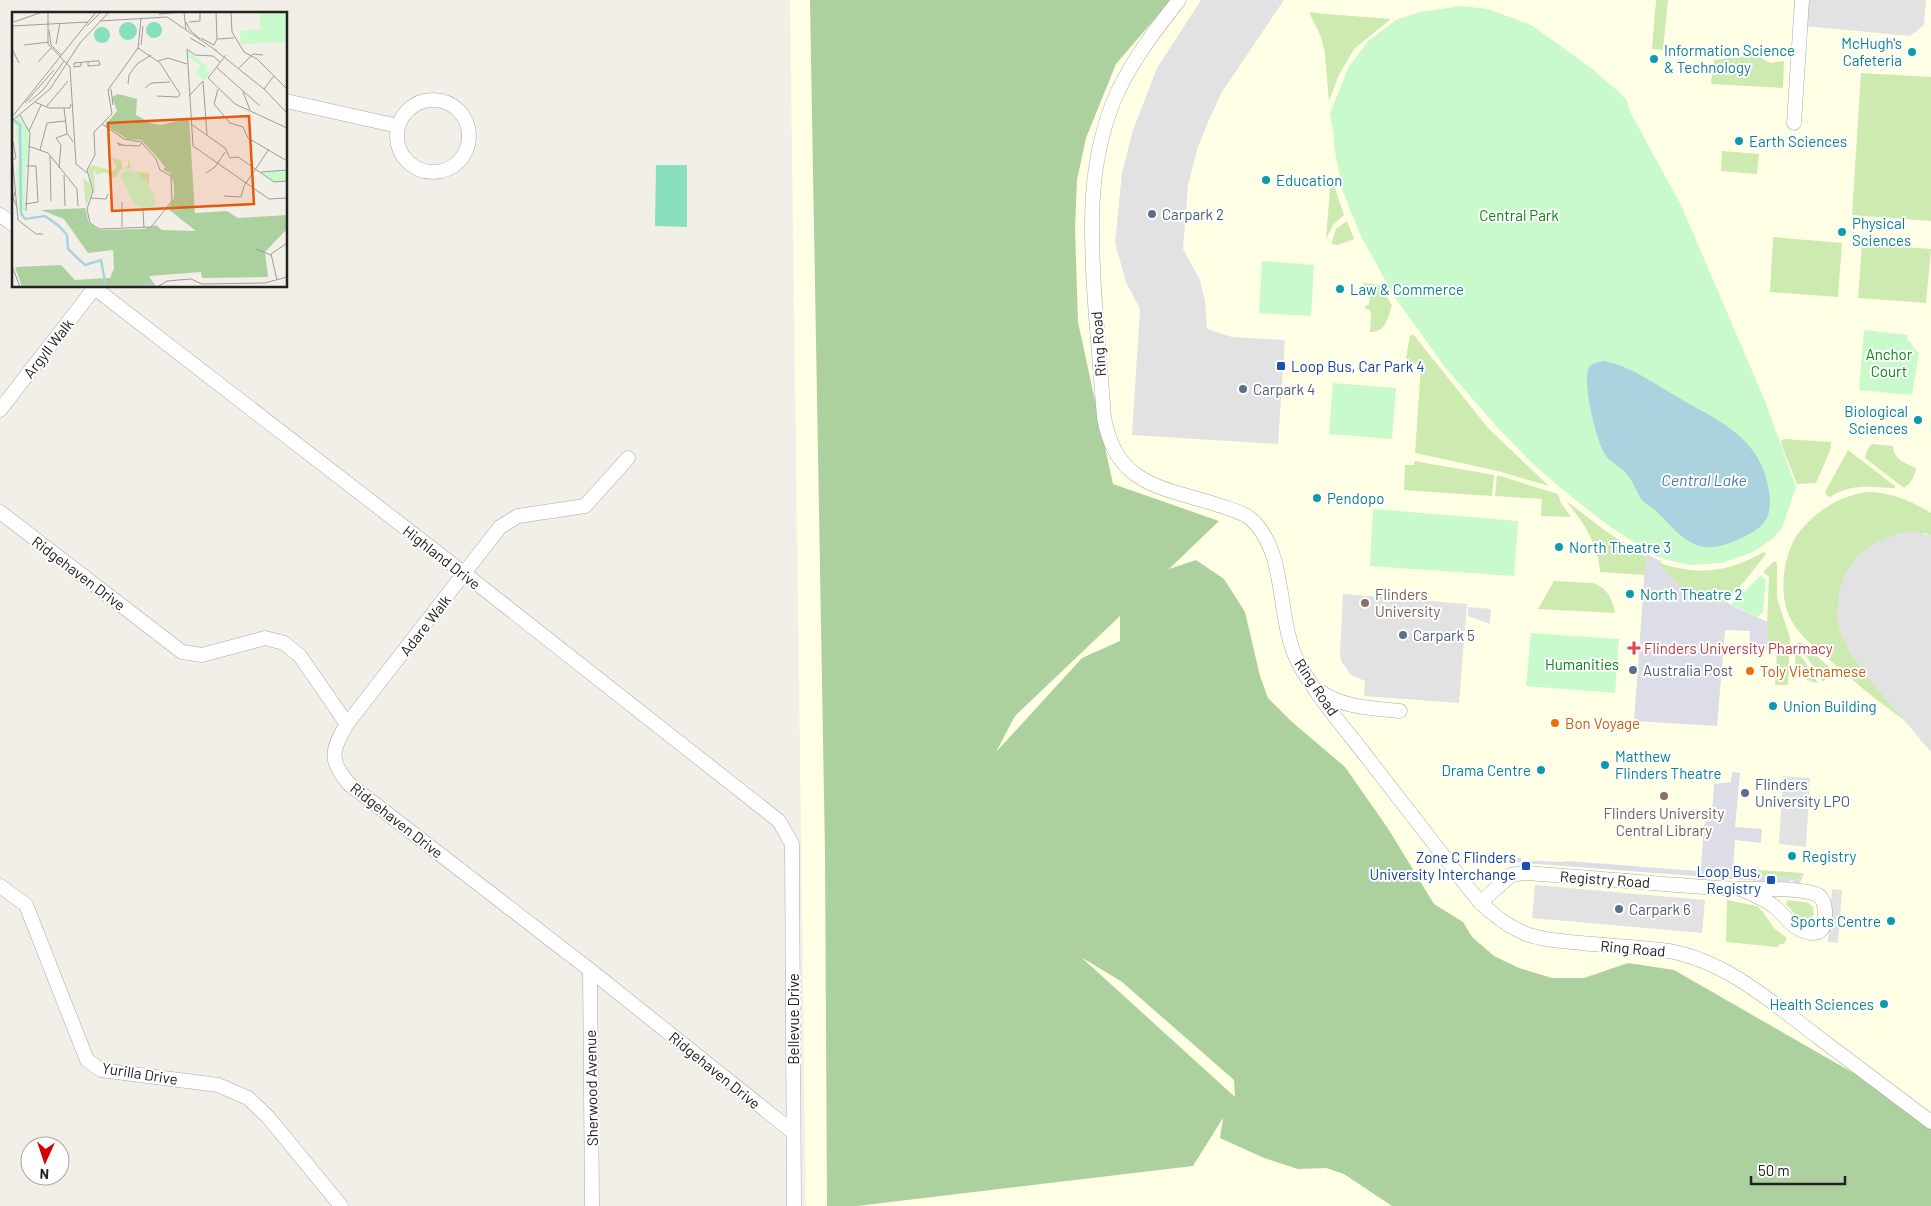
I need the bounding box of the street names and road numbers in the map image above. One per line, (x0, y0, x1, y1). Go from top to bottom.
street label: Ring Road (1087, 311, 1109, 377)
street label: Argyll Walk (19, 314, 77, 381)
street label: Highland Drive (400, 521, 484, 593)
street label: Ridgehaven Drive (29, 532, 129, 614)
street label: Adare Walk (396, 591, 455, 659)
street label: Ring Road (1291, 655, 1343, 719)
street label: Ridgehaven Drive (347, 778, 447, 862)
street label: Registry Road (1559, 867, 1651, 891)
street label: Ring Road (1600, 936, 1666, 960)
street label: Bellevue Drive (784, 973, 802, 1065)
street label: Ridgehaven Drive (666, 1028, 764, 1112)
street label: Sherwood Avenue (581, 1030, 601, 1146)
street label: Yurilla Drive (101, 1058, 179, 1088)

